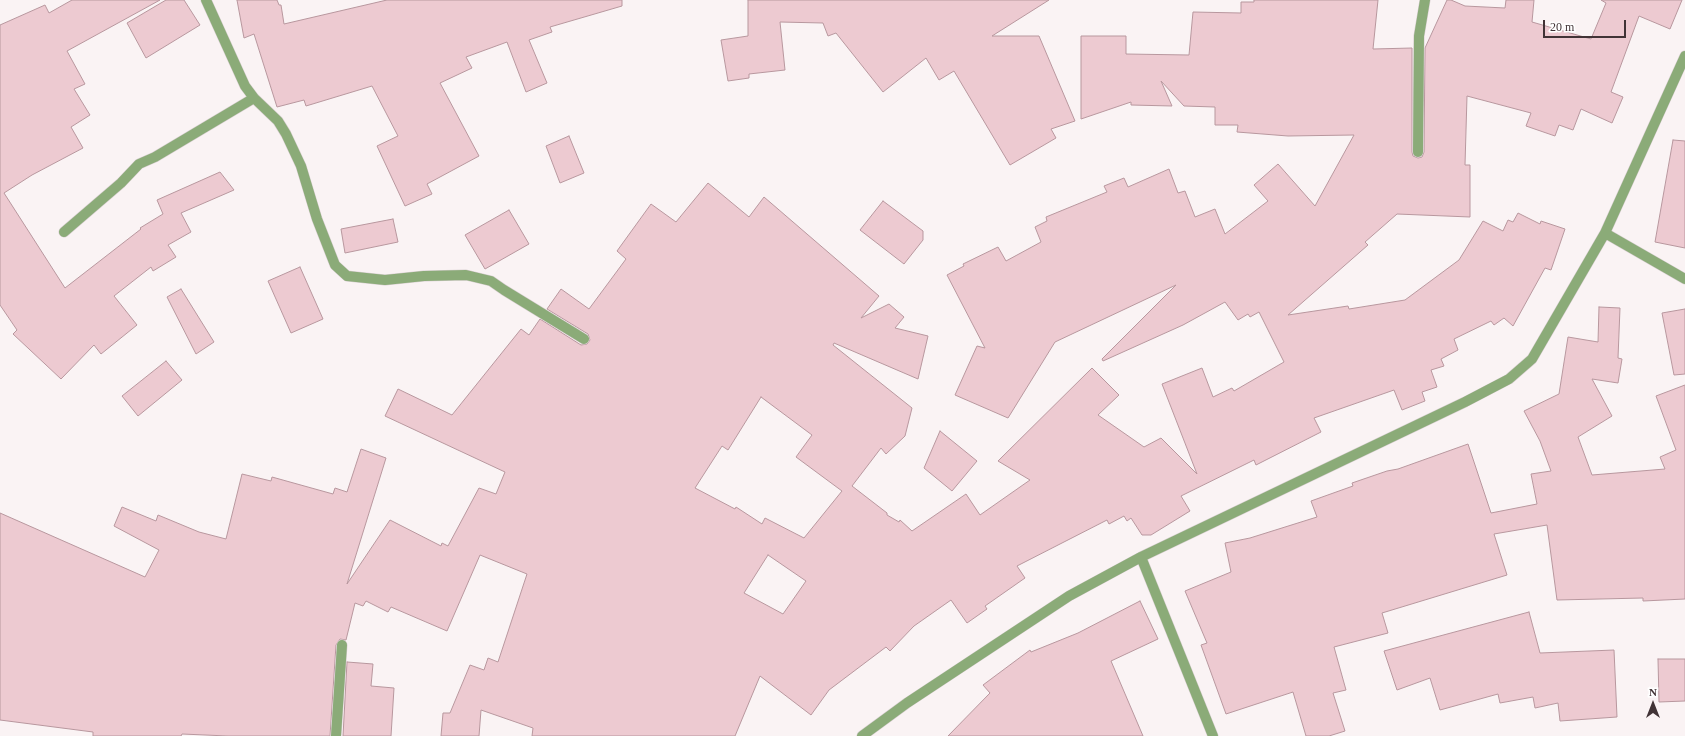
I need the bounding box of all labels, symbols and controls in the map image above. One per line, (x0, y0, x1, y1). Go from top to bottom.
scale bar (1545, 12, 1628, 38)
text: 20 m (1550, 20, 1574, 34)
north arrow (1633, 684, 1673, 724)
text: N (1649, 686, 1657, 698)

